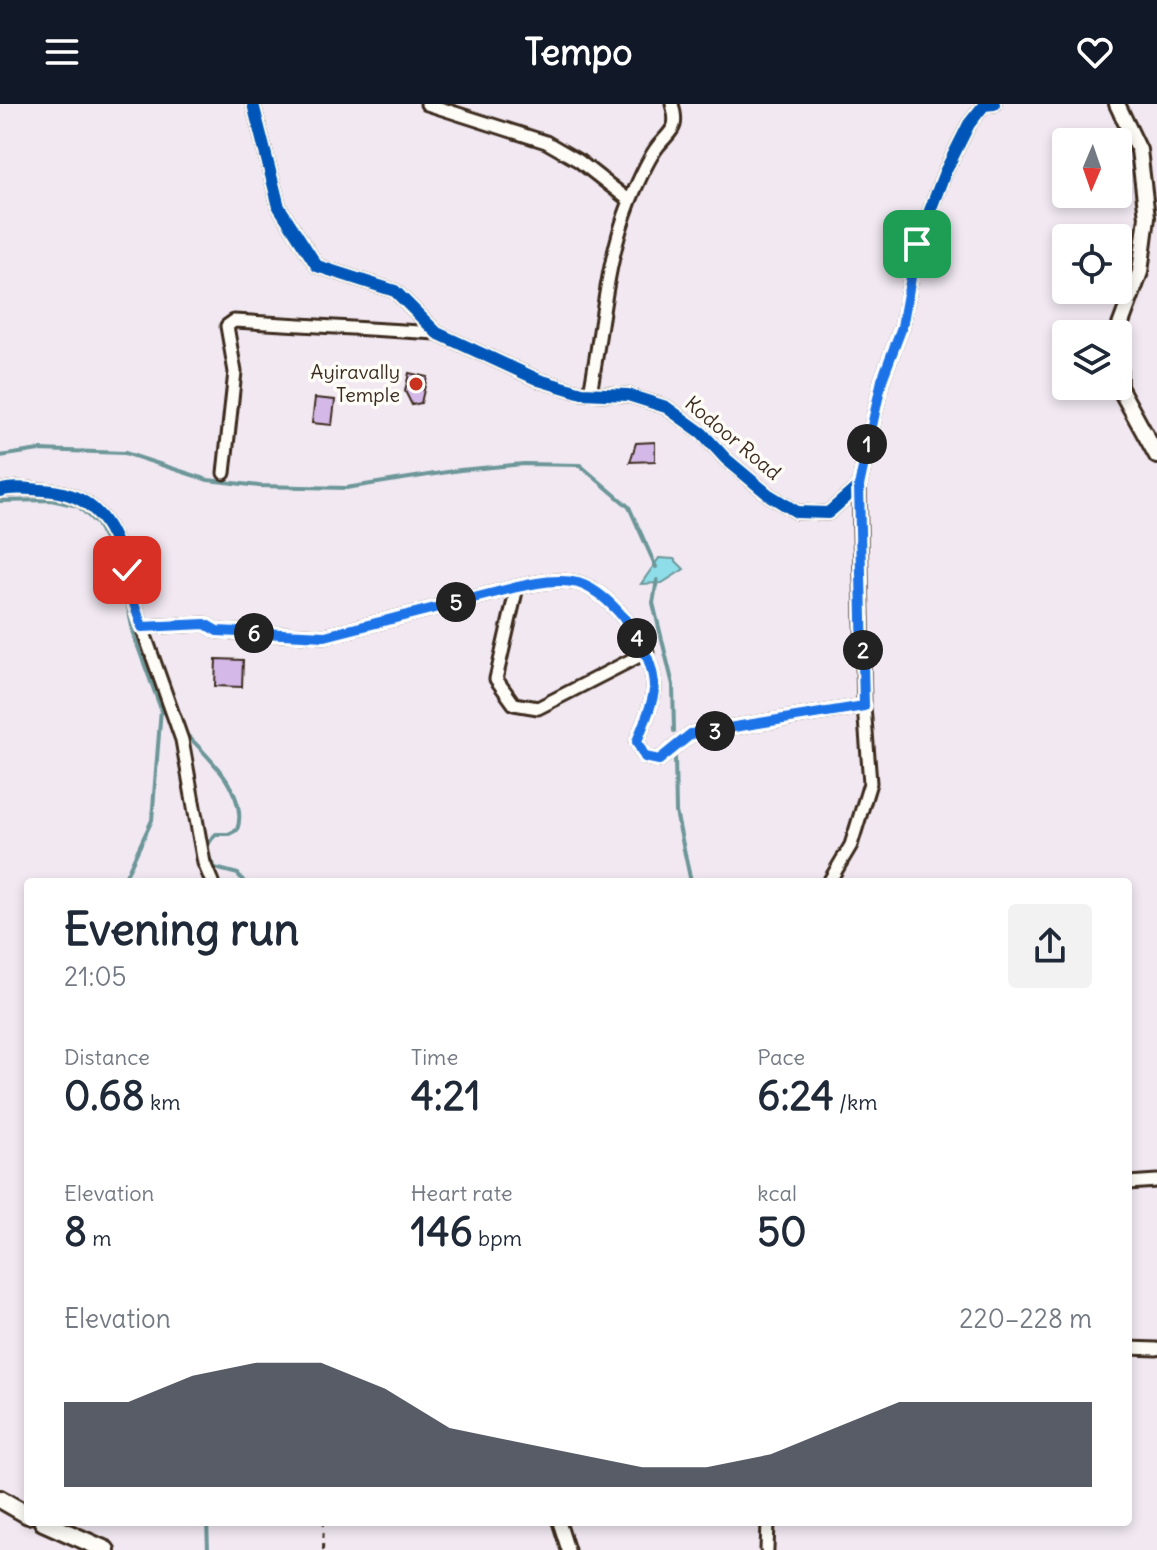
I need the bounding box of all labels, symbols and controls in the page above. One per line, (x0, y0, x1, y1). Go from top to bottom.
icon: menu (40, 30, 84, 74)
text: Tempo (524, 30, 633, 75)
icon: heart (1073, 30, 1117, 74)
north arrow (1052, 128, 1132, 208)
map controls (1052, 128, 1132, 400)
pin (883, 210, 951, 278)
icon: arrive (895, 222, 939, 266)
button: locate (1052, 224, 1132, 304)
button: layers (1052, 320, 1132, 400)
place label: Ayiravally Temple (311, 359, 400, 407)
marker: Ayiravally Temple (407, 375, 425, 393)
street label: Kodoor Road (680, 390, 787, 485)
pin: 1 (847, 424, 887, 464)
text: 1 (863, 430, 871, 458)
pin (93, 536, 161, 604)
icon: check (105, 548, 149, 592)
pin: 5 (436, 582, 476, 622)
text: 5 (450, 588, 462, 616)
pin: 6 (234, 613, 274, 653)
pin: 4 (617, 618, 657, 658)
text: 6 (248, 619, 260, 647)
text: 4 (631, 624, 643, 652)
pin: 2 (843, 630, 883, 670)
text: 2 (857, 636, 869, 664)
pin: 3 (695, 711, 735, 751)
text: 3 (709, 717, 721, 745)
text: Evening run (64, 902, 299, 957)
button: share (1008, 904, 1092, 988)
text: 21:05 (64, 960, 127, 993)
text: Distance (64, 1043, 150, 1071)
text: Time (411, 1043, 458, 1071)
text: Pace (757, 1043, 805, 1071)
text: 0.68 (64, 1071, 145, 1121)
text: 4:21 (411, 1071, 481, 1121)
text: 6:24 (757, 1071, 834, 1121)
text: km (145, 1088, 181, 1116)
text: /km (834, 1088, 878, 1116)
text: Elevation (64, 1179, 154, 1207)
text: Heart rate (411, 1179, 513, 1207)
text: kcal (757, 1179, 797, 1207)
text: 8 (64, 1207, 87, 1257)
text: 146 (411, 1207, 473, 1257)
text: 50 (757, 1207, 807, 1257)
text: m (87, 1224, 112, 1252)
text: bpm (473, 1224, 522, 1252)
text: Elevation (64, 1302, 171, 1335)
text: 220–228 m (959, 1302, 1092, 1335)

